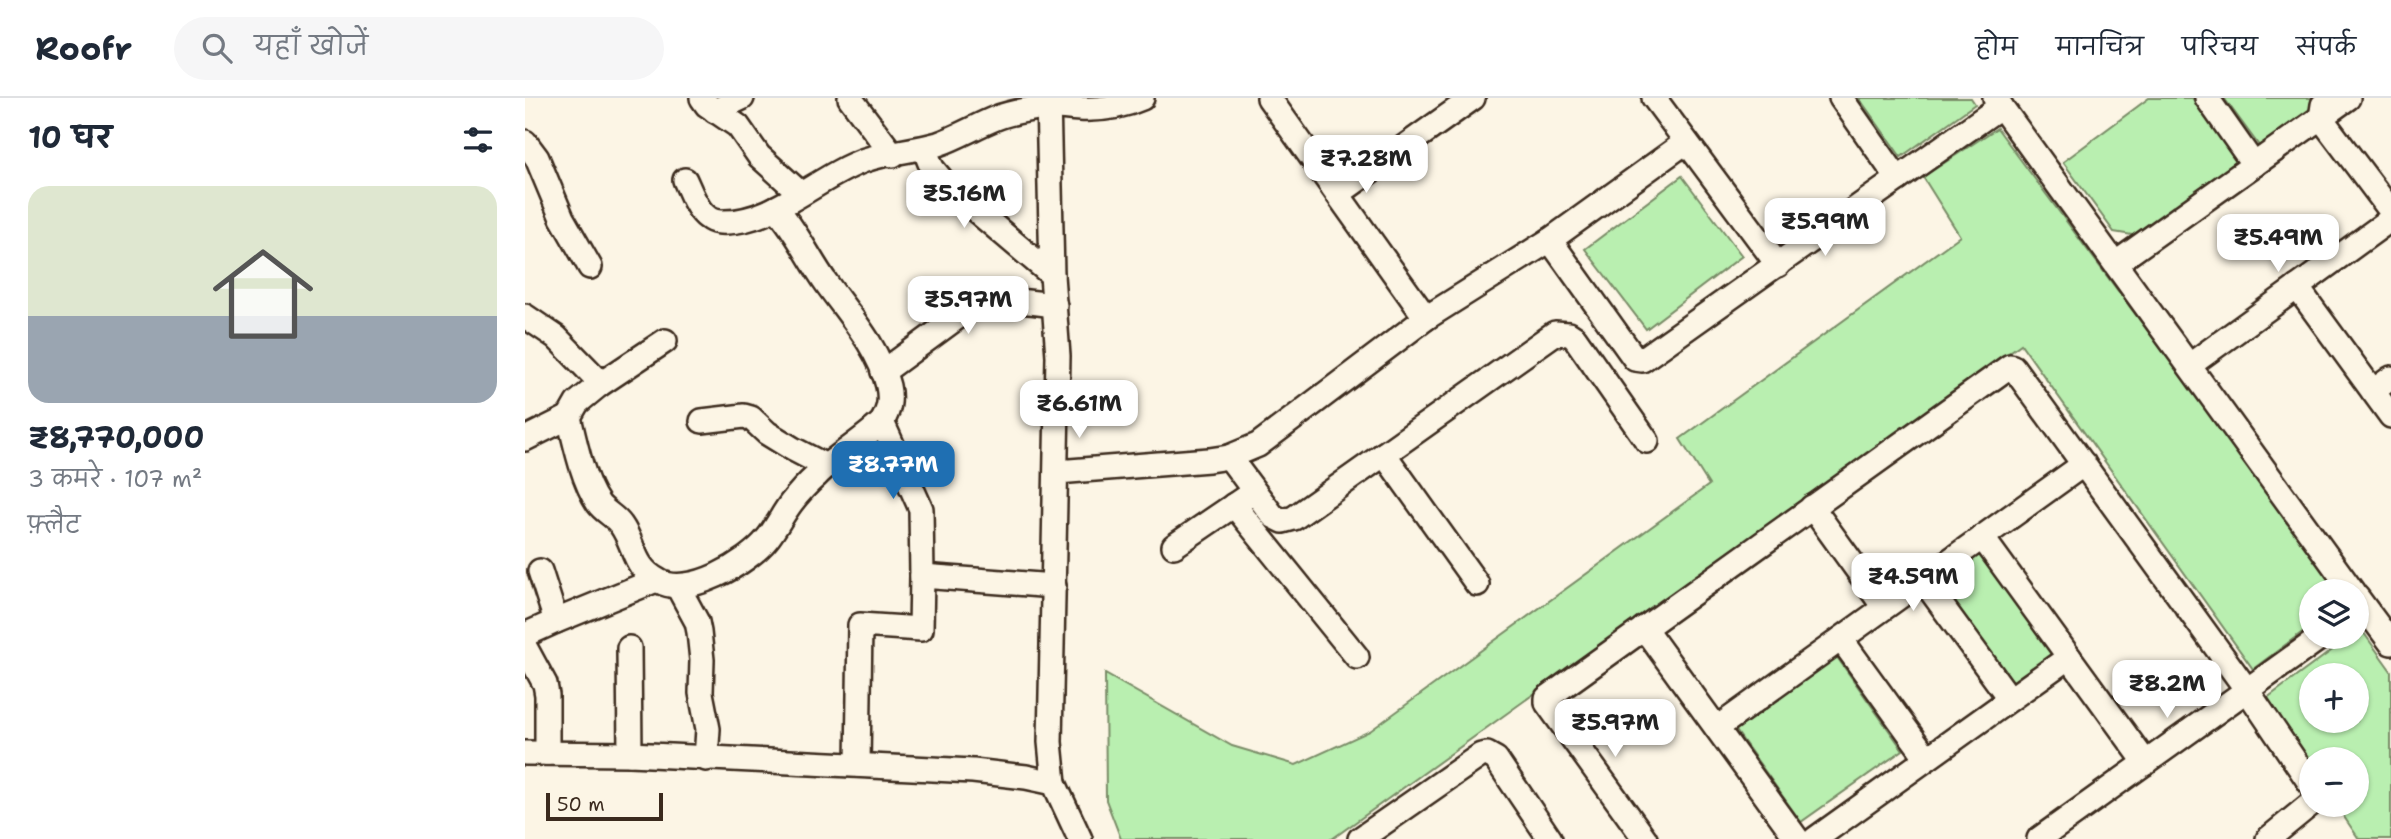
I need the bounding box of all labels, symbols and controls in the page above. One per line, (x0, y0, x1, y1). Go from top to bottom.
search box (174, 17, 664, 80)
text: Roofr (35, 26, 132, 71)
text: यहाँ खोजें (254, 28, 368, 63)
icon: search (198, 29, 236, 67)
text: होम (1975, 31, 2018, 63)
text: मानचित्र (2056, 31, 2144, 63)
text: परिचय (2182, 31, 2258, 63)
text: संपर्क (2296, 31, 2356, 63)
text: 10 घर (28, 117, 112, 158)
icon: filters (459, 121, 497, 159)
pin: ₹7.28M (1309, 136, 1423, 195)
text: ₹7.28M (1320, 143, 1412, 173)
pin: ₹5.16M (907, 170, 1021, 230)
text: ₹5.16M (922, 178, 1006, 208)
pin: ₹5.99M (1768, 198, 1882, 258)
text: ₹5.99M (1781, 206, 1869, 236)
pin: ₹5.49M (2221, 214, 2335, 274)
text: ₹5.49M (2233, 222, 2323, 252)
icon: home (200, 231, 326, 357)
pin: ₹5.97M (911, 276, 1025, 336)
text: ₹5.97M (924, 284, 1012, 314)
pin: ₹6.61M (1022, 380, 1136, 440)
text: ₹6.61M (1036, 388, 1122, 418)
text: ₹8,770,000 (28, 417, 205, 458)
pin: ₹8.77M (836, 442, 950, 501)
text: ₹8.77M (848, 449, 938, 479)
text: 3 कमरे · 107 m² (28, 464, 202, 494)
text: फ़्लैट (28, 510, 80, 540)
pin: ₹4.59M (1856, 554, 1970, 613)
text: ₹4.59M (1867, 561, 1959, 591)
map controls (2299, 579, 2369, 817)
button: layers (2299, 579, 2369, 649)
pin: ₹8.2M (2118, 660, 2216, 720)
button: + (2299, 663, 2369, 733)
text: ₹8.2M (2128, 668, 2206, 698)
pin: ₹5.97M (1558, 700, 1672, 759)
text: ₹5.97M (1571, 707, 1659, 737)
button: − (2299, 747, 2369, 817)
scale bar (546, 790, 663, 822)
text: 50 m (557, 792, 605, 817)

